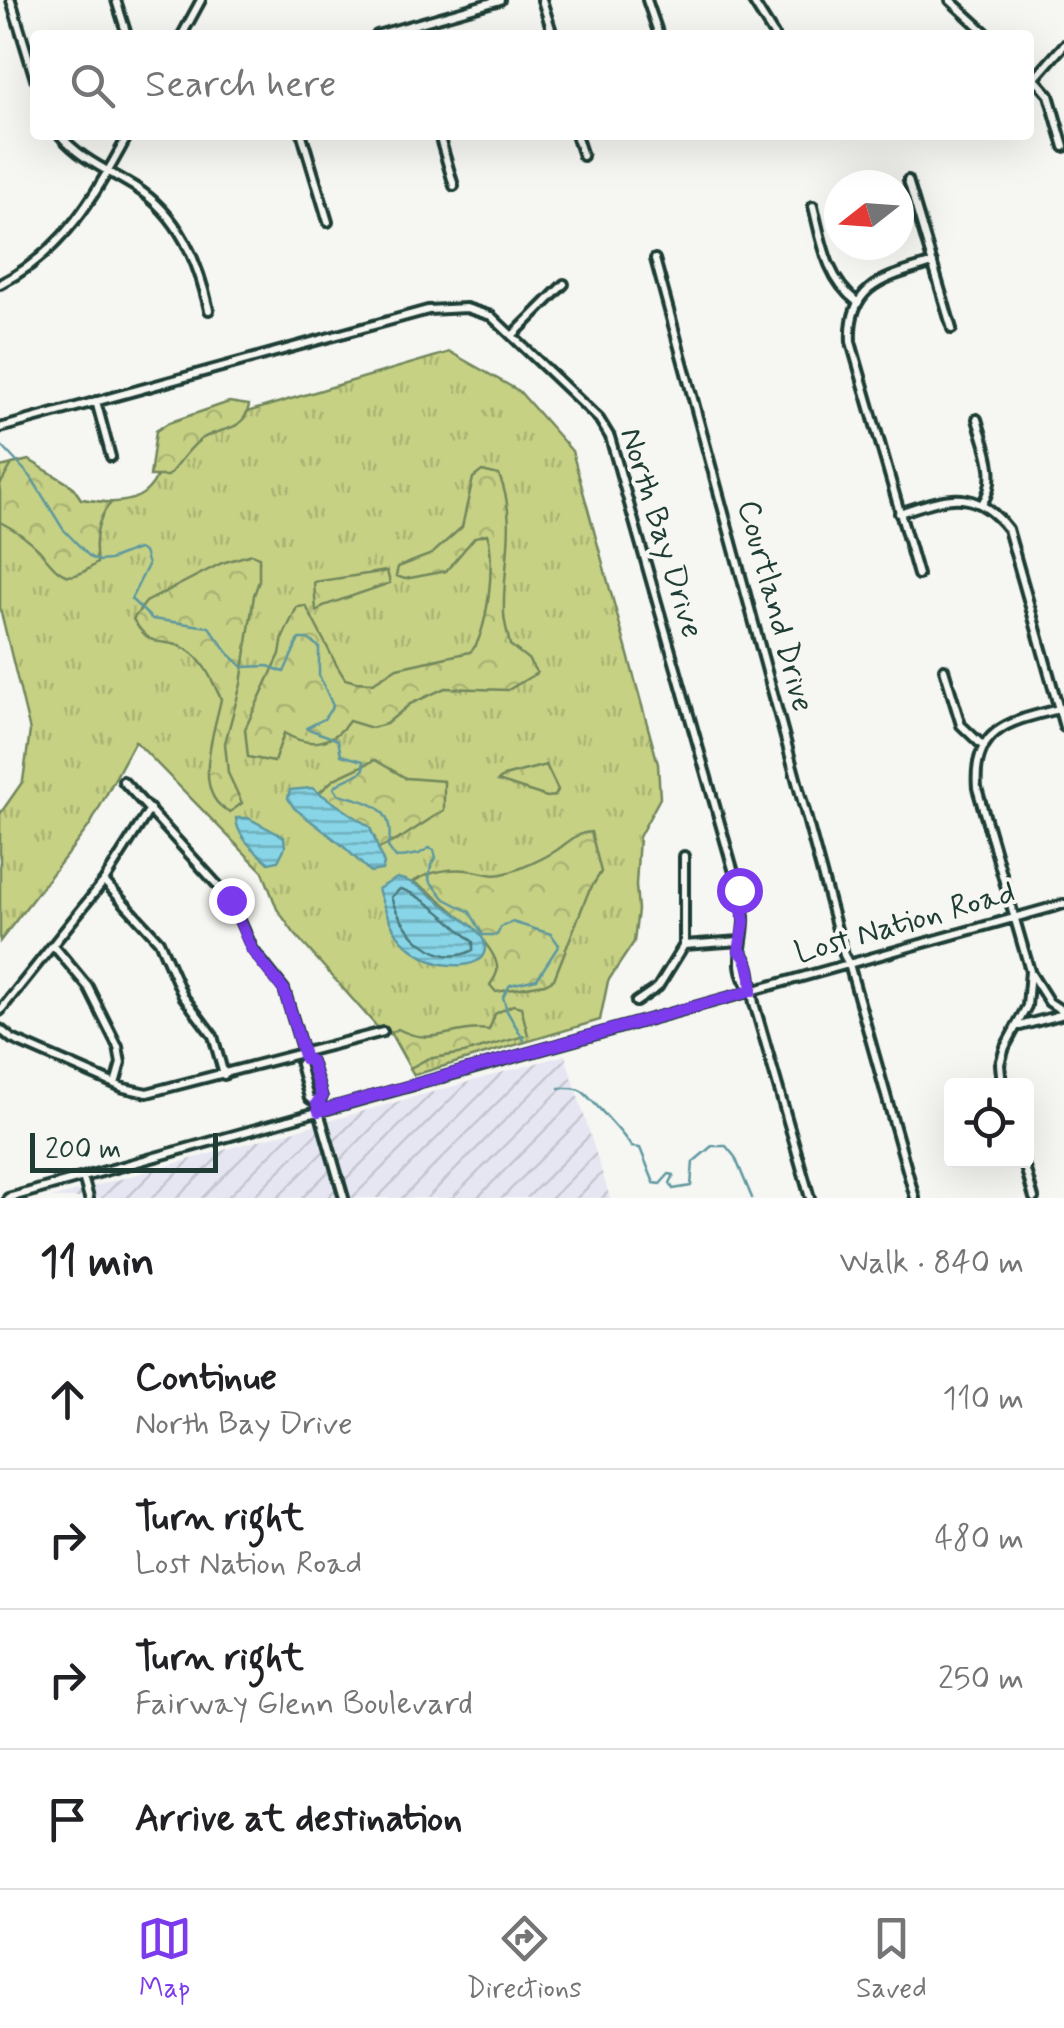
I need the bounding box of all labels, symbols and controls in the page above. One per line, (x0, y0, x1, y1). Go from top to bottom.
search box (30, 30, 1034, 140)
icon: search (65, 58, 120, 113)
text: Search here (145, 61, 336, 110)
north arrow (824, 170, 914, 260)
street label: North Bay Drive (609, 423, 713, 643)
street label: Courtland Drive (727, 496, 823, 716)
route start (717, 868, 763, 914)
street label: Lost Nation Road (790, 871, 1020, 975)
route end (209, 878, 255, 924)
map controls (944, 1078, 1034, 1168)
button: locate (944, 1078, 1034, 1168)
scale bar (30, 1128, 218, 1172)
text: 200 m (45, 1132, 121, 1169)
text: 11 min (40, 1236, 155, 1291)
text: Walk · 840 m (839, 1242, 1024, 1284)
text: Continue (135, 1354, 277, 1403)
icon: ahead (40, 1372, 95, 1427)
text: 110 m (943, 1378, 1024, 1420)
text: North Bay Drive (135, 1403, 353, 1445)
text: Turn right (135, 1494, 304, 1543)
icon: right (40, 1512, 95, 1567)
text: 480 m (934, 1518, 1024, 1560)
text: Lost Nation Road (135, 1543, 362, 1585)
text: Turn right (135, 1634, 304, 1683)
icon: right (40, 1652, 95, 1707)
text: 250 m (938, 1658, 1024, 1700)
text: Fairway Glenn Boulevard (135, 1683, 473, 1725)
icon: arrive (40, 1792, 95, 1847)
text: Arrive at destination (135, 1795, 462, 1844)
tab: Map (137, 1911, 192, 2008)
tab: Directions (467, 1911, 582, 2008)
tab: Saved (856, 1911, 927, 2008)

